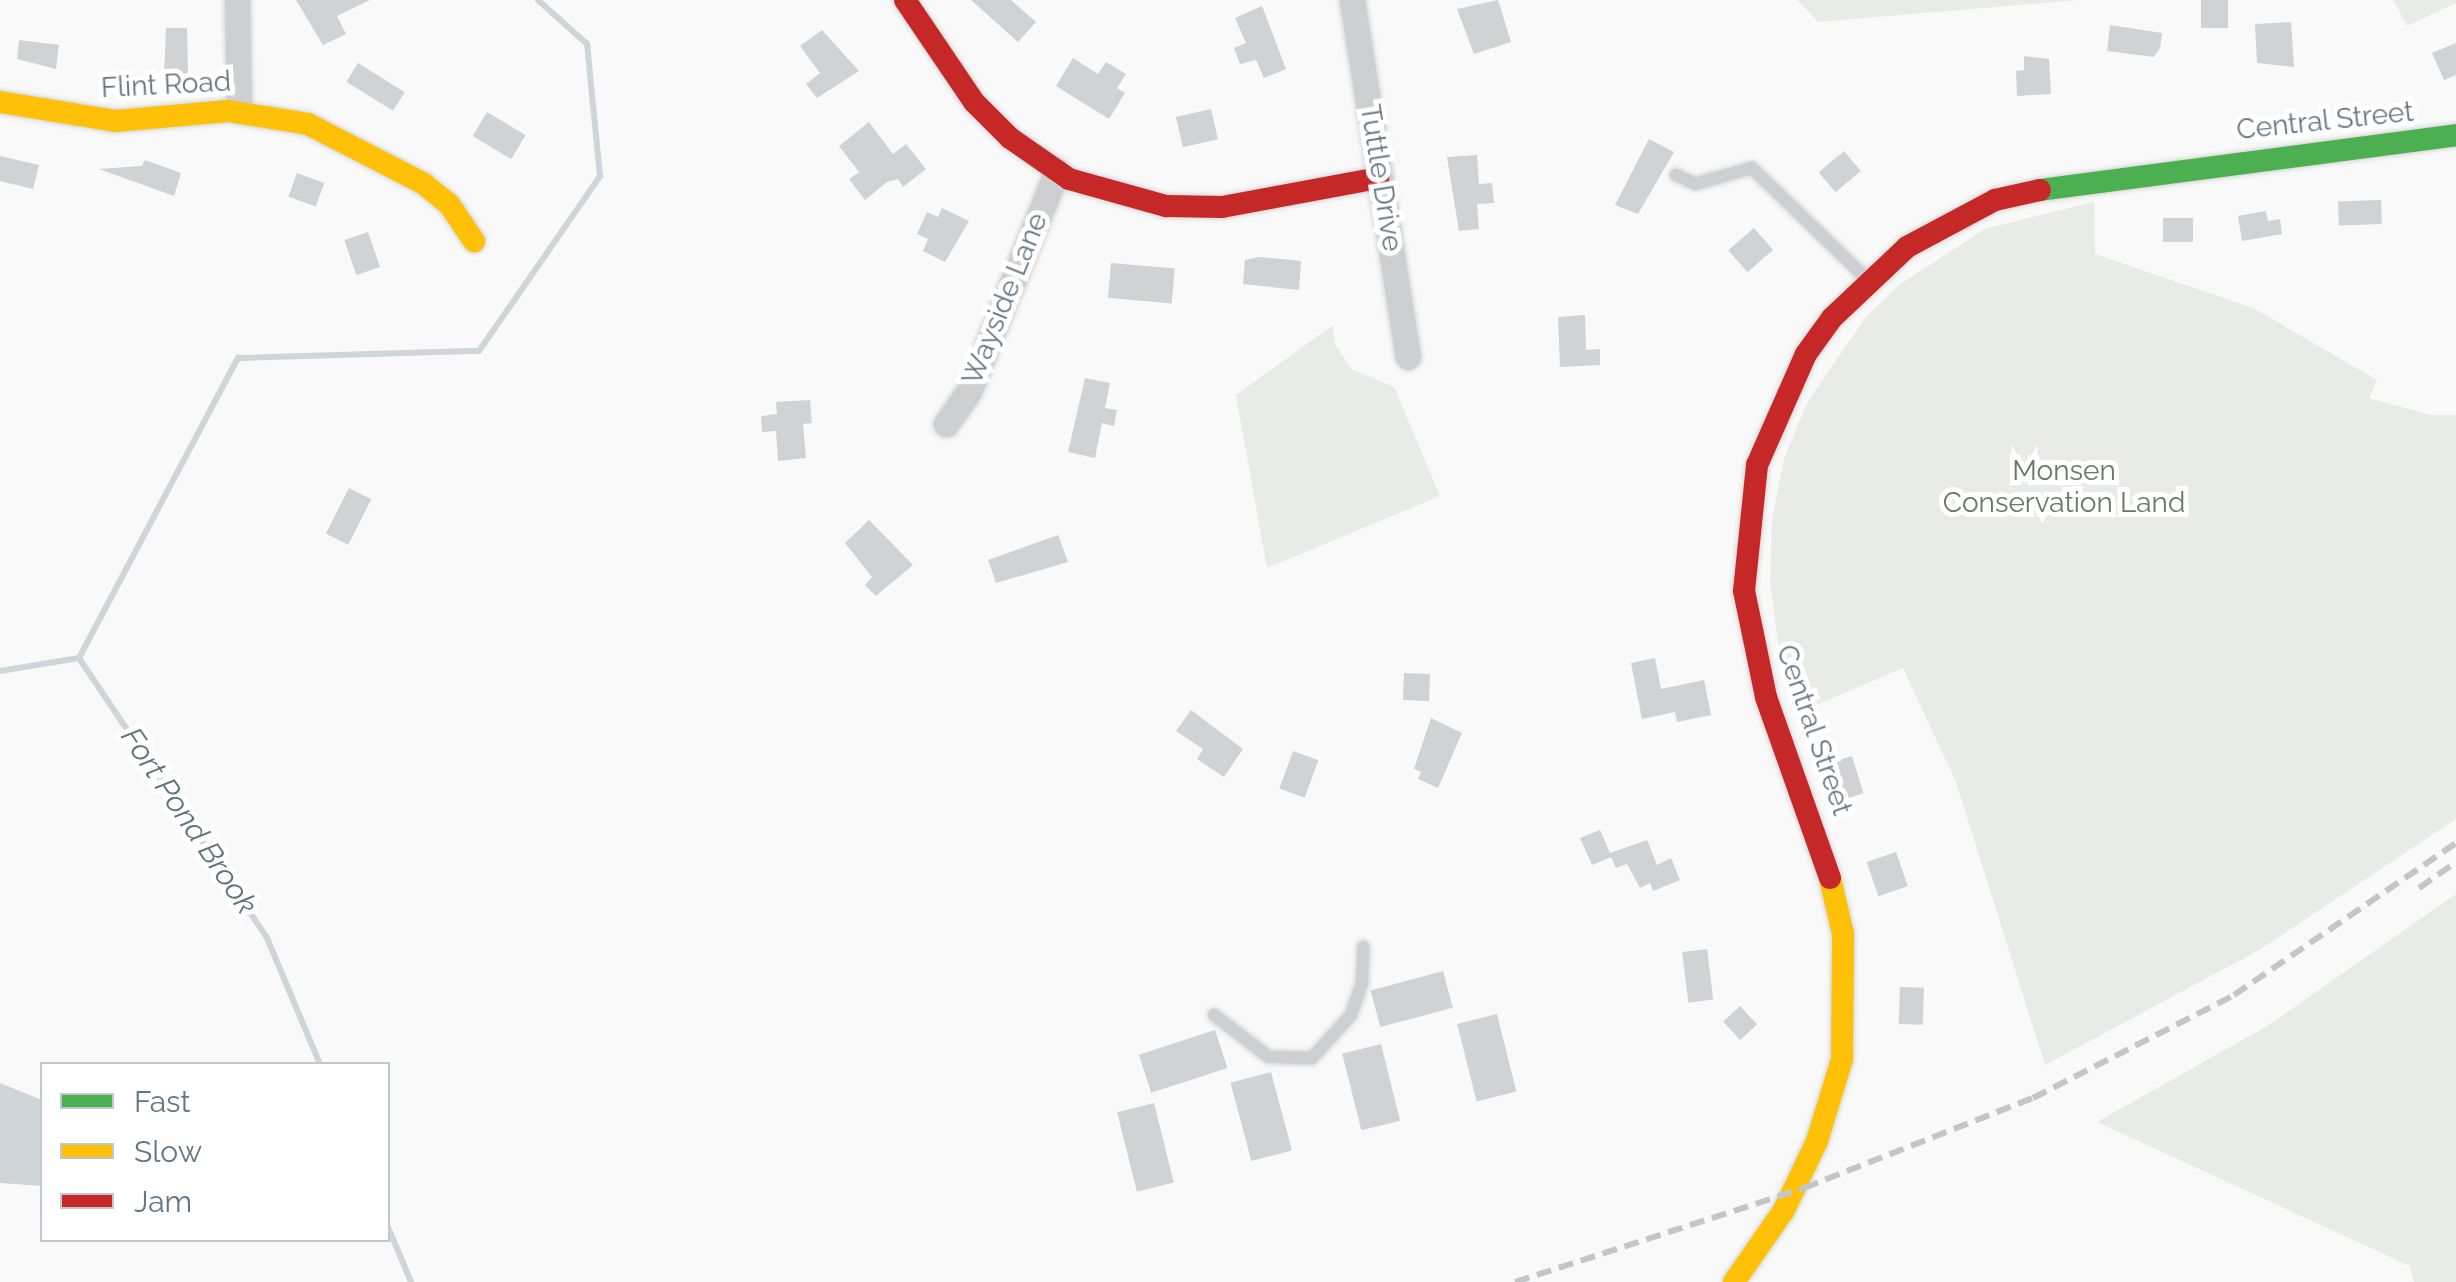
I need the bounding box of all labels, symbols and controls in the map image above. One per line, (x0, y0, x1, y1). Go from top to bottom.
street label: Flint Road (100, 65, 232, 105)
street label: Central Street (2234, 95, 2416, 147)
street label: Tuttle Drive (1353, 102, 1409, 254)
street label: Wayside Lane (955, 208, 1055, 390)
park label: Monsen Conservation Land (1943, 454, 2185, 520)
street label: Central Street (1769, 640, 1859, 820)
water label: Fort Pond Brook (113, 721, 265, 921)
legend (40, 1062, 390, 1242)
text: Fast (134, 1084, 191, 1119)
text: Slow (134, 1134, 202, 1169)
text: Jam (134, 1184, 192, 1219)

